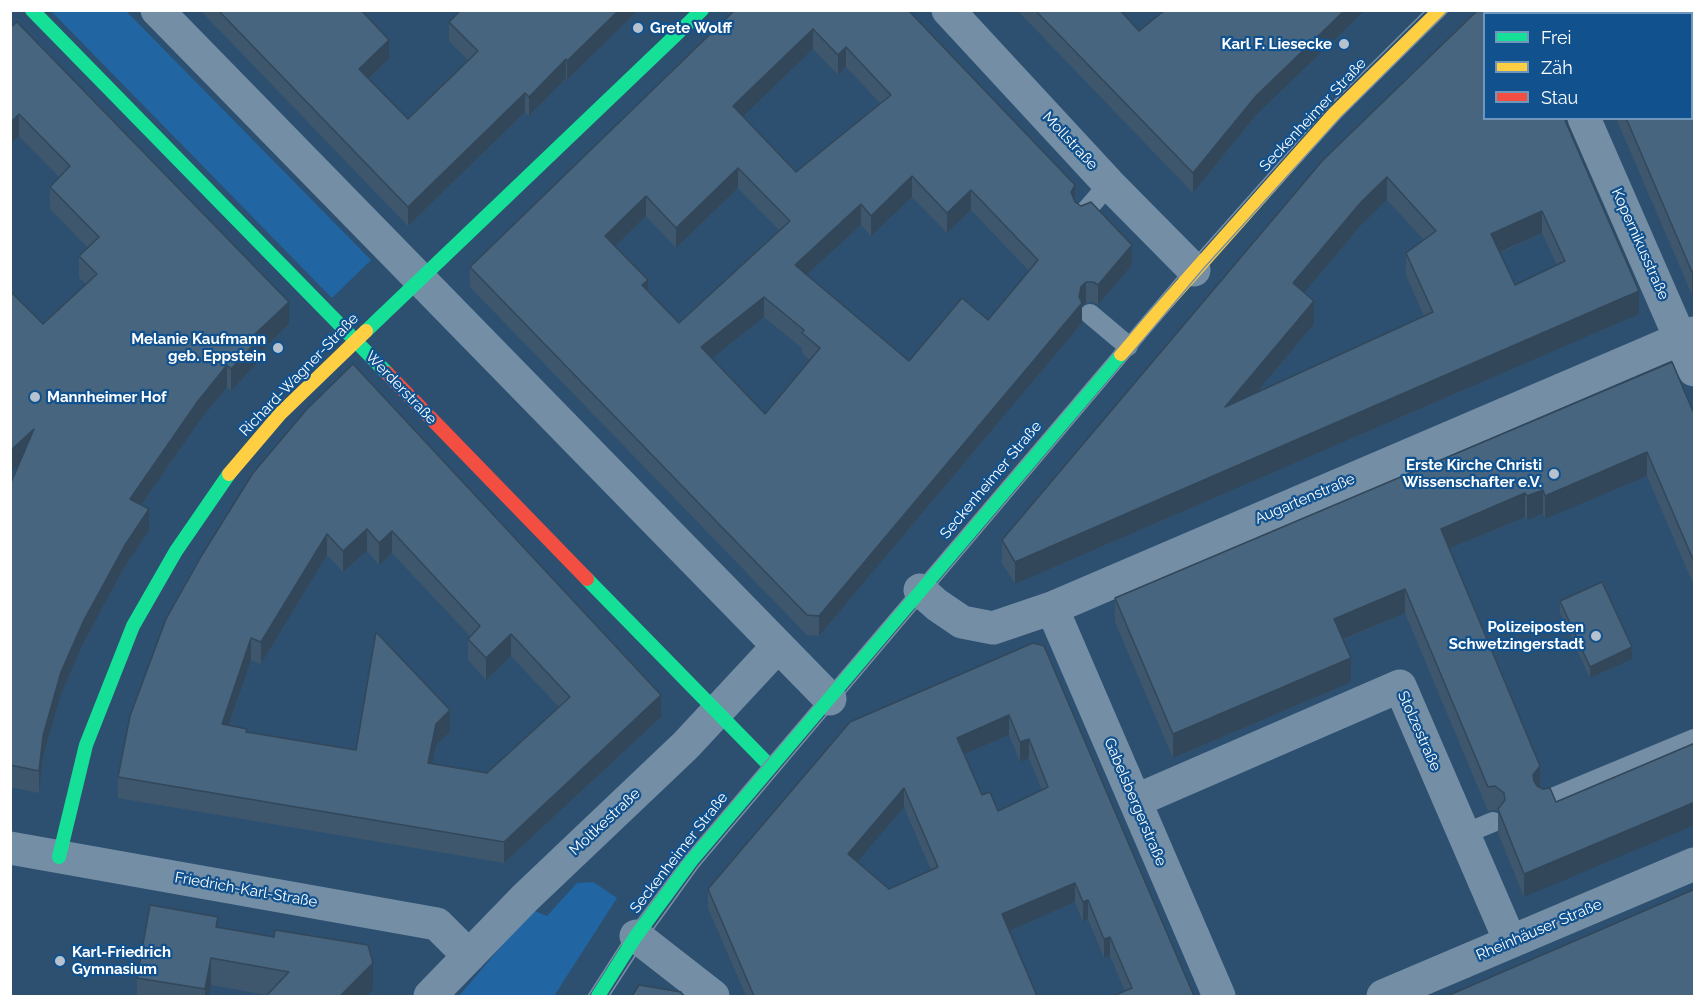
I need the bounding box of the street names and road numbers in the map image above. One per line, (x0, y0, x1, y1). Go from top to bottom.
street label: Seckenheimer Straße (1256, 55, 1370, 175)
street label: Mollstraße (1039, 108, 1101, 174)
street label: Kopernikusstraße (1607, 185, 1673, 303)
street label: Richard-Wagner-Straße (236, 310, 362, 440)
street label: Werderstraße (362, 348, 440, 428)
street label: Seckenheimer Straße (936, 417, 1046, 543)
street label: Augartenstraße (1252, 470, 1358, 528)
street label: Stolzestraße (1393, 688, 1445, 774)
street label: Gabelsbergerstraße (1100, 735, 1170, 869)
street label: Moltkestraße (566, 785, 644, 859)
street label: Seckenheimer Straße (626, 789, 732, 917)
street label: Friedrich-Karl-Straße (173, 869, 319, 911)
street label: Rheinhäuser Straße (1473, 895, 1605, 965)

